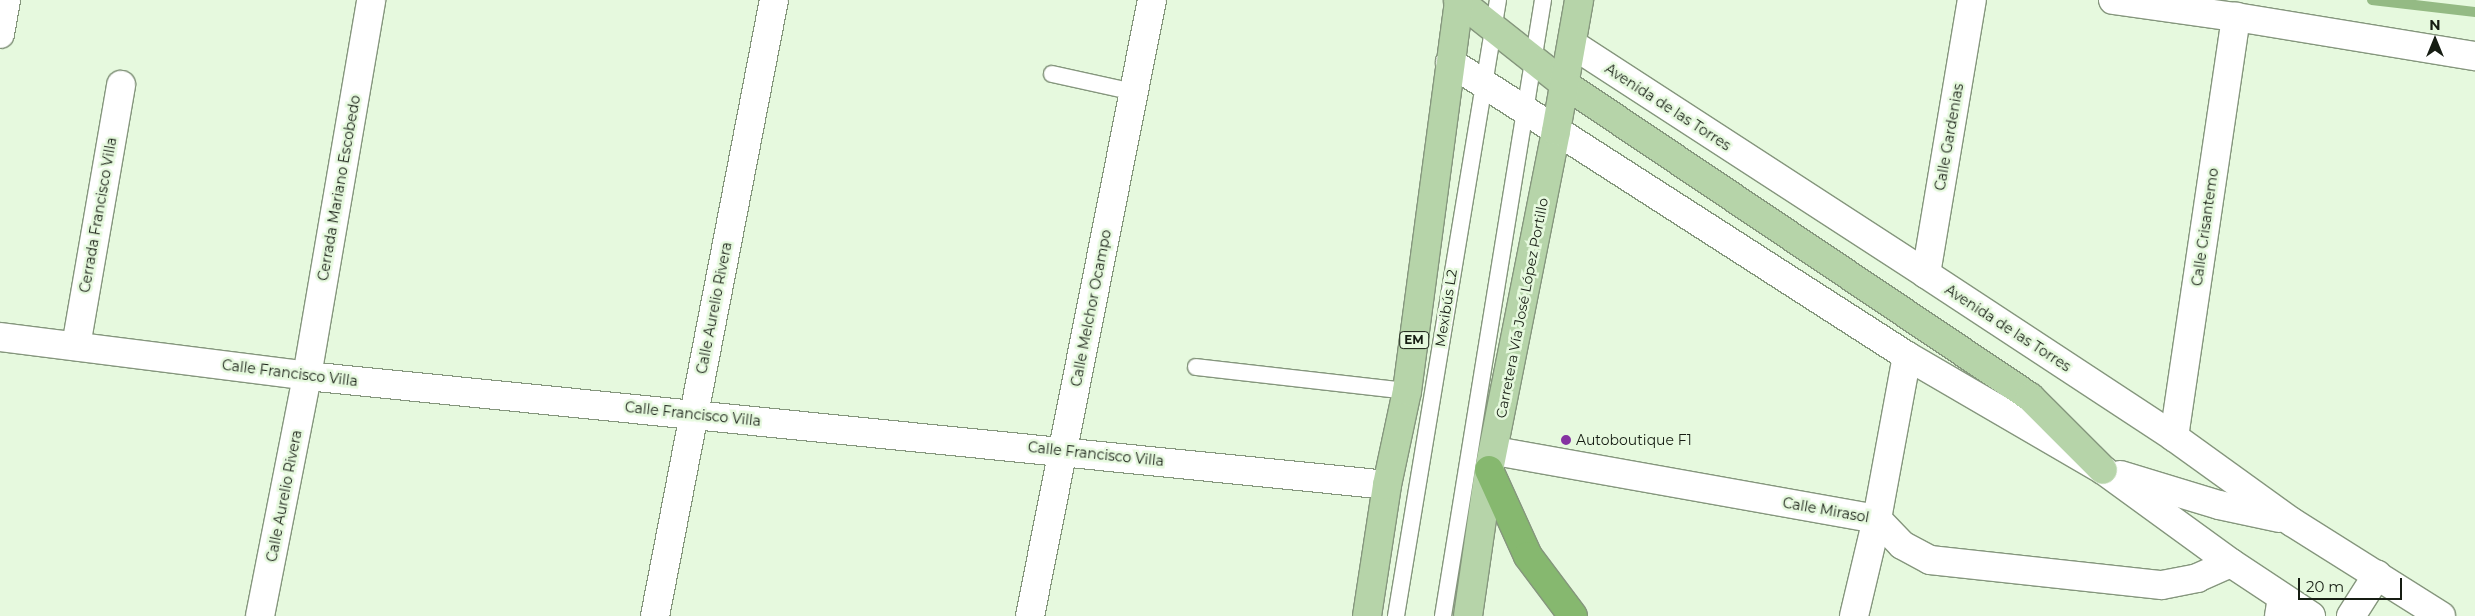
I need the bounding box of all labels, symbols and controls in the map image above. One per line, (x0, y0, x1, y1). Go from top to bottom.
north arrow (2410, 15, 2460, 65)
text: N (2429, 16, 2441, 34)
street label: Avenida de las Torres (1602, 60, 1734, 154)
street label: Calle Gardenias (1931, 82, 1967, 192)
street label: Cerrada Mariano Escobedo (314, 94, 364, 282)
street label: Cerrada Francisco Villa (76, 136, 120, 294)
street label: Calle Crisantemo (2188, 167, 2222, 287)
street label: Carretera Vía José López Portillo (1492, 196, 1552, 420)
street label: Calle Melchor Ocampo (1068, 228, 1114, 388)
street label: Calle Aurelio Rivera (693, 241, 735, 375)
street label: Mexibús L2 (1432, 268, 1460, 348)
street label: Avenida de las Torres (1942, 281, 2074, 375)
road number: EM (1399, 330, 1429, 350)
street label: Calle Francisco Villa (221, 356, 359, 390)
street label: Calle Francisco Villa (624, 398, 762, 430)
street label: Calle Aurelio Rivera (263, 429, 305, 563)
place label: Autoboutique F1 (1576, 432, 1692, 448)
marker: Autoboutique F1 (1560, 434, 1572, 446)
street label: Calle Francisco Villa (1027, 438, 1165, 470)
street label: Calle Mirasol (1781, 494, 1871, 526)
scale bar (2300, 568, 2404, 600)
text: 20 m (2306, 577, 2344, 596)

